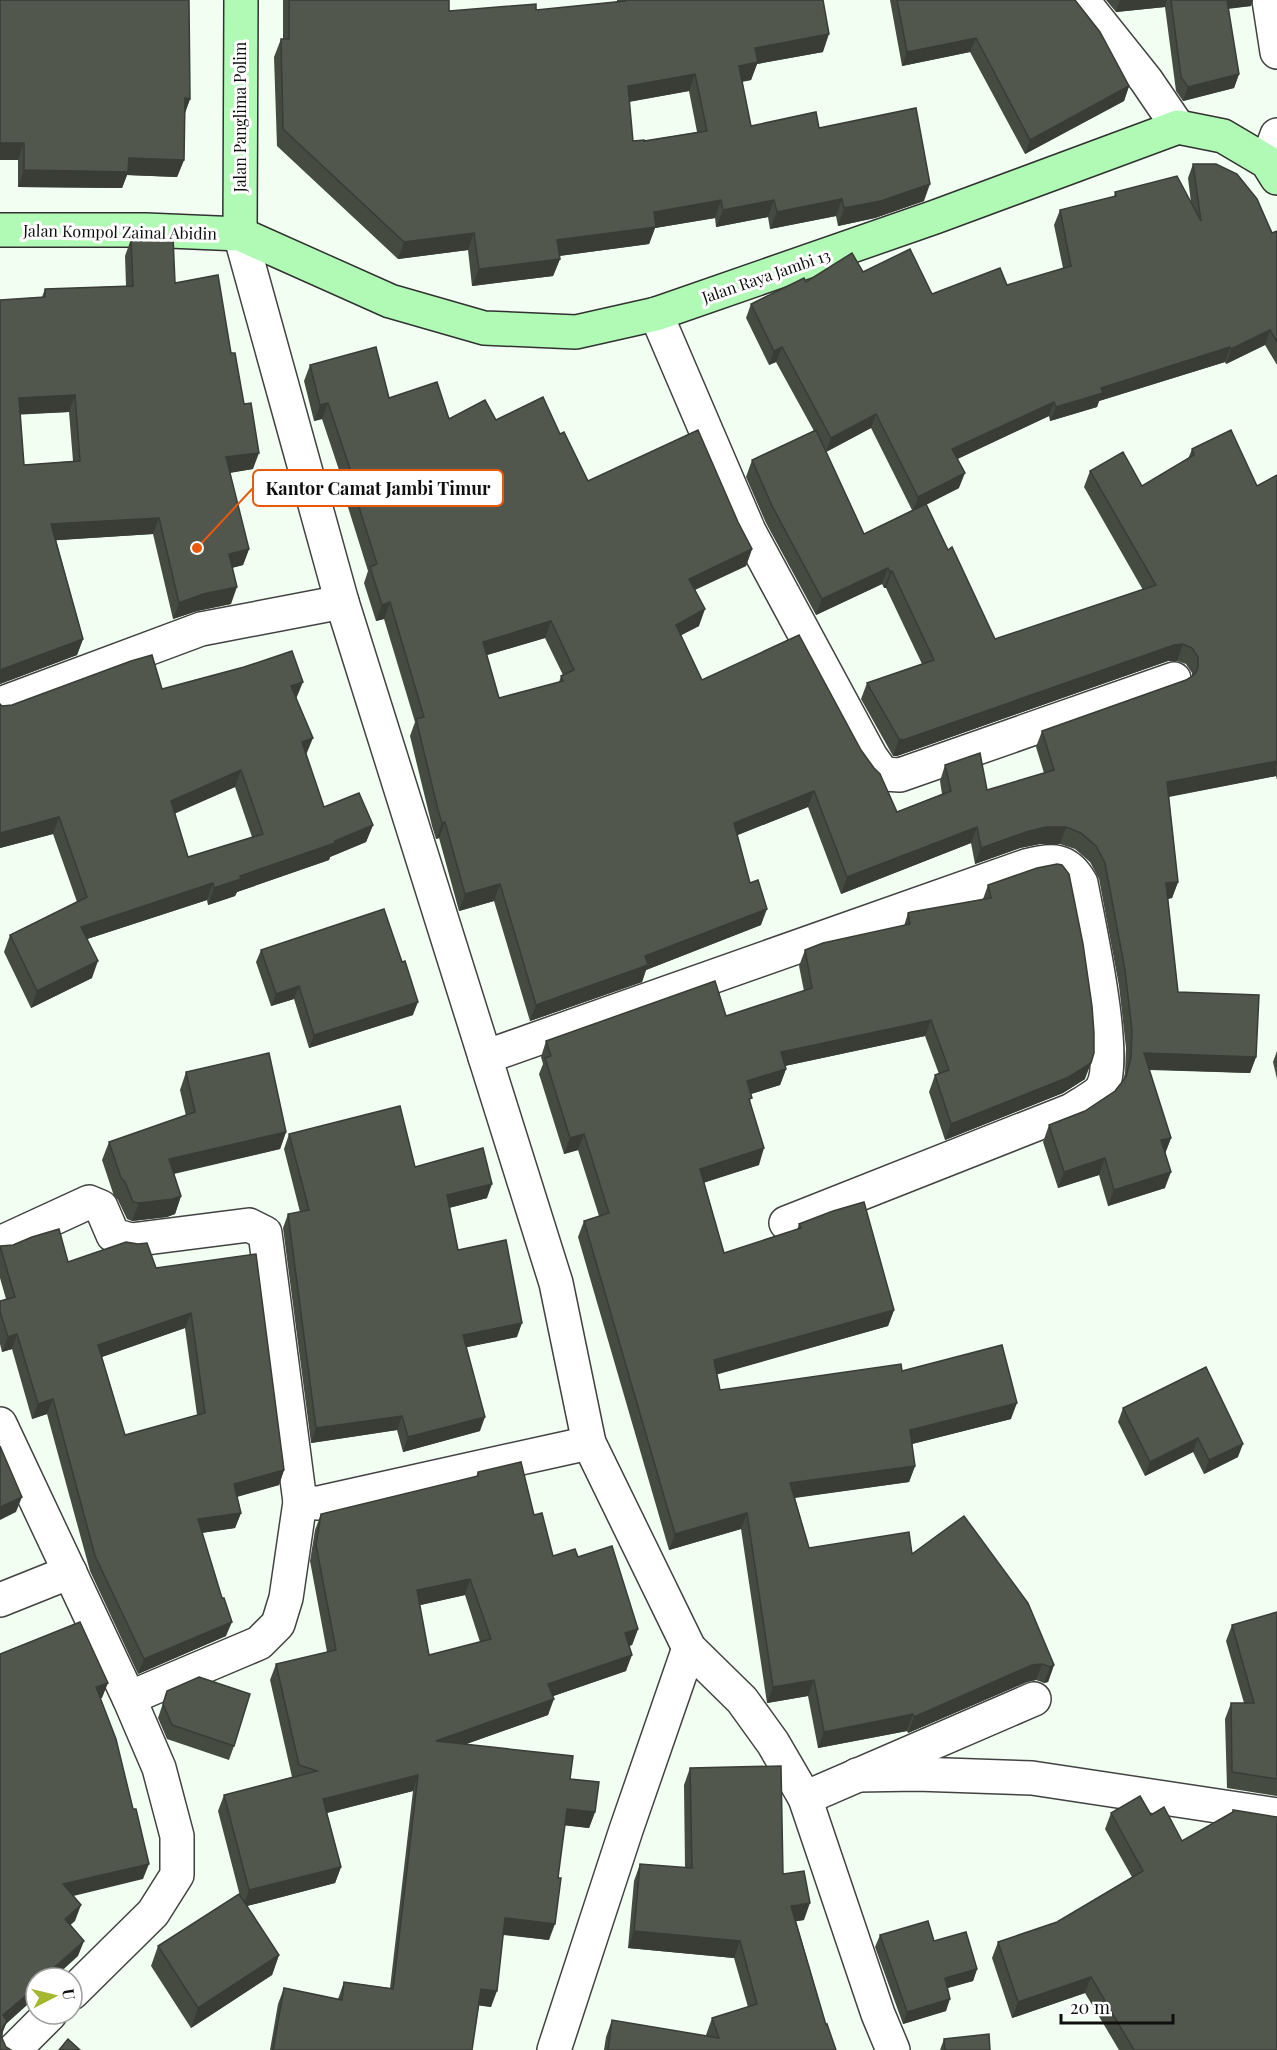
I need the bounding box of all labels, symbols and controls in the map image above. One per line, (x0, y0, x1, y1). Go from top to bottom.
street label: Jalan Panglima Polim (229, 42, 250, 193)
street label: Jalan Kompol Zainal Abidin (22, 219, 218, 244)
street label: Jalan Raya Jambi 13 (698, 244, 833, 308)
callout: Kantor Camat Jambi Timur (253, 470, 503, 506)
text: Kantor Camat Jambi Timur (265, 476, 491, 500)
north arrow (24, 1966, 84, 2026)
text: U (58, 1987, 80, 2001)
scale bar (1061, 1987, 1174, 2025)
text: 20 m (1070, 1995, 1110, 2019)

